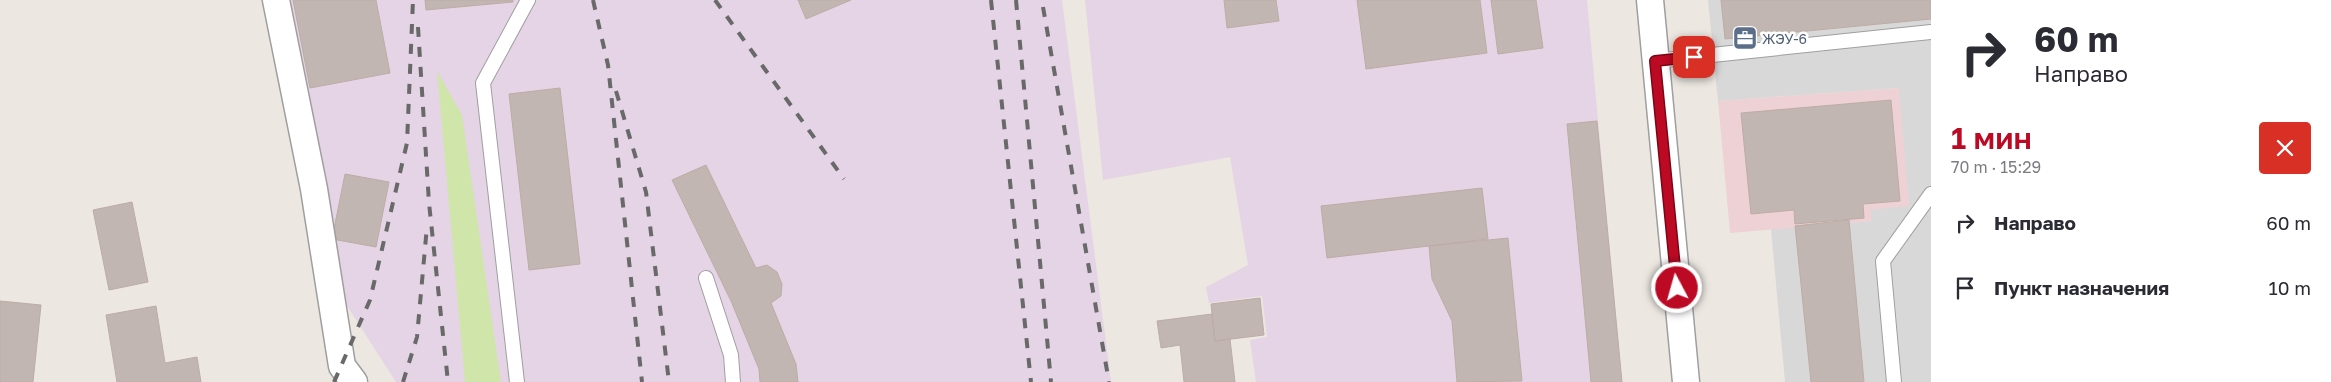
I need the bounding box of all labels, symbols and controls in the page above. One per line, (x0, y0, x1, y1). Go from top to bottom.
text: 60 m (2034, 18, 2118, 60)
icon: right (1951, 20, 2016, 85)
office icon: ЖЭУ-6 (1732, 25, 1758, 51)
place label: ЖЭУ-6 (1762, 30, 1807, 47)
pin (1673, 36, 1715, 78)
icon: arrive (1680, 43, 1708, 71)
text: Направо (2034, 60, 2128, 87)
text: 1 мин (1951, 120, 2032, 156)
button: close (2259, 122, 2311, 174)
text: 70 m · 15:29 (1951, 157, 2041, 177)
icon: right (1951, 209, 1979, 237)
text: Направо (1994, 211, 2076, 234)
text: 60 m (2266, 211, 2311, 234)
position arrow (1650, 261, 1702, 313)
icon: arrive (1951, 274, 1979, 302)
text: Пункт назначения (1994, 276, 2169, 299)
text: 10 m (2268, 276, 2311, 299)

